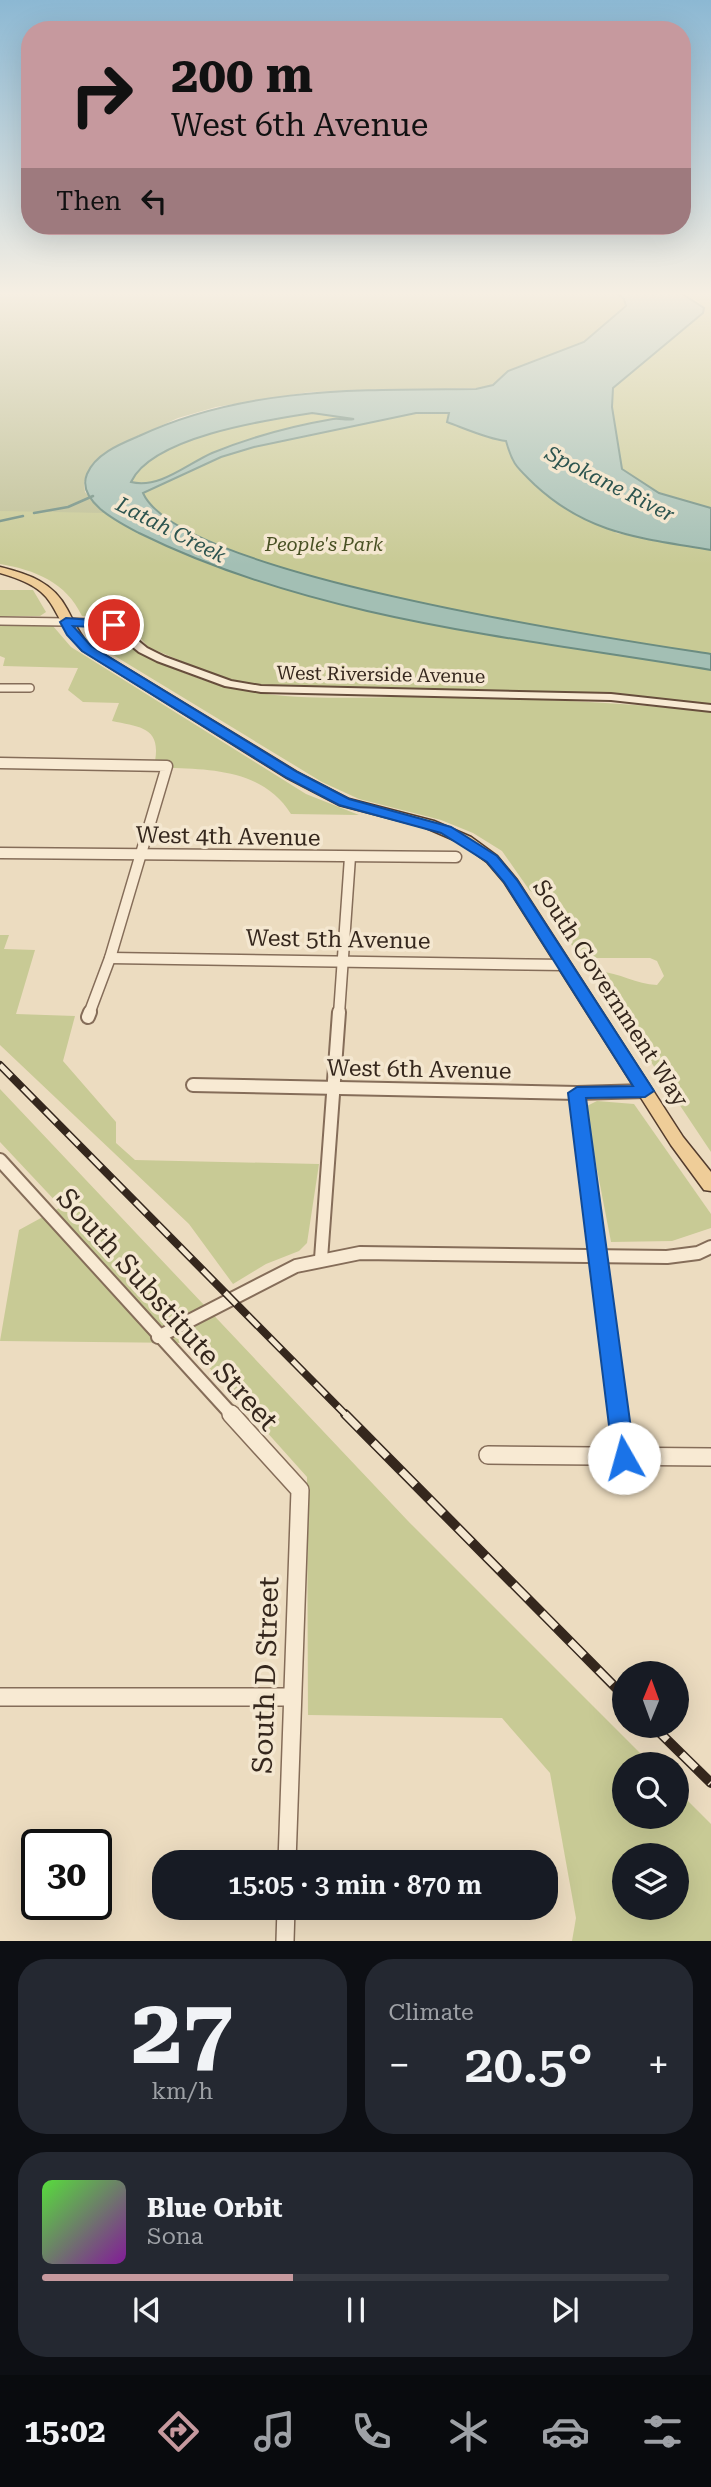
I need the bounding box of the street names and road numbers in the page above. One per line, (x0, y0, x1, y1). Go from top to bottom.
street label: West Riverside Avenue (277, 661, 485, 688)
street label: West 4th Avenue (135, 821, 321, 852)
street label: South Government Way (527, 875, 694, 1112)
street label: West 5th Avenue (245, 924, 431, 955)
street label: West 6th Avenue (326, 1054, 512, 1085)
street label: South Substitute Street (50, 1181, 285, 1437)
street label: South D Street (246, 1576, 285, 1774)

